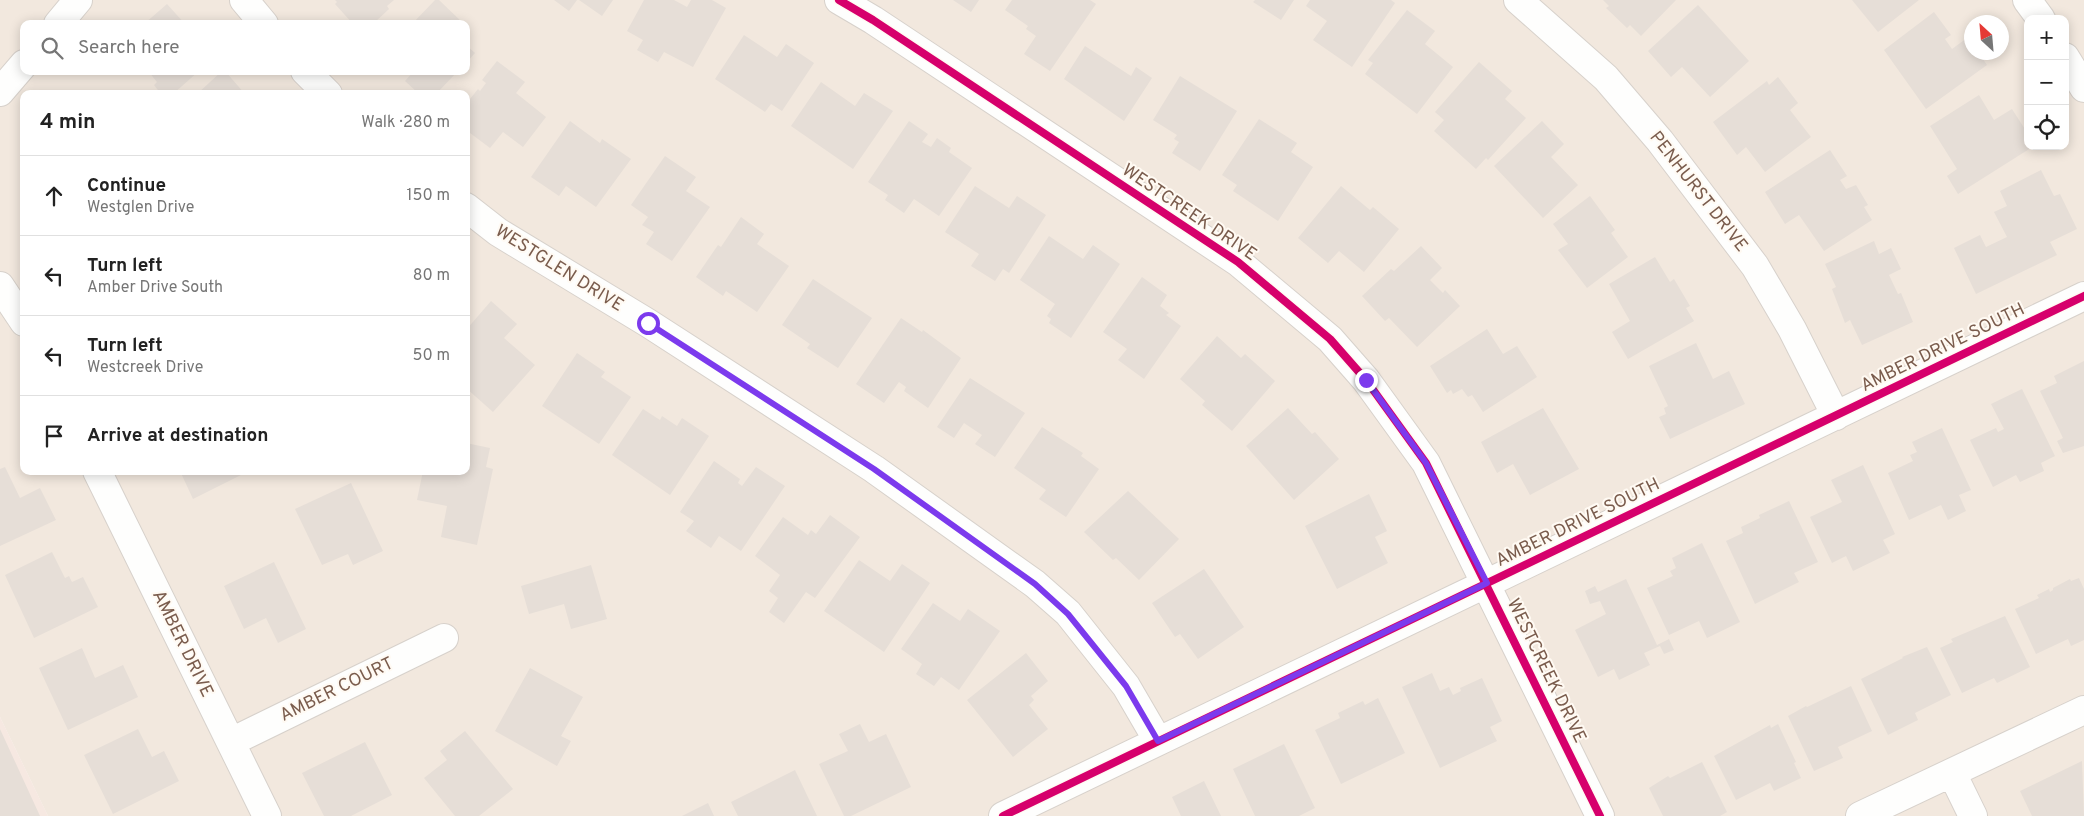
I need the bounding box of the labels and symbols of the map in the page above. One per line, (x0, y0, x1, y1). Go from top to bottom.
north arrow (1964, 15, 2009, 60)
street label: PENHURST DRIVE (1644, 127, 1752, 257)
street label: WESTCREEK DRIVE (1117, 159, 1261, 267)
street label: WESTGLEN DRIVE (490, 220, 628, 318)
street label: AMBER DRIVE SOUTH (1857, 298, 2029, 398)
route start (637, 312, 660, 335)
route end (1355, 369, 1378, 392)
street label: AMBER DRIVE SOUTH (1492, 473, 1664, 573)
street label: AMBER DRIVE (146, 587, 218, 701)
street label: WESTCREEK DRIVE (1501, 595, 1591, 747)
street label: AMBER COURT (276, 653, 398, 727)

